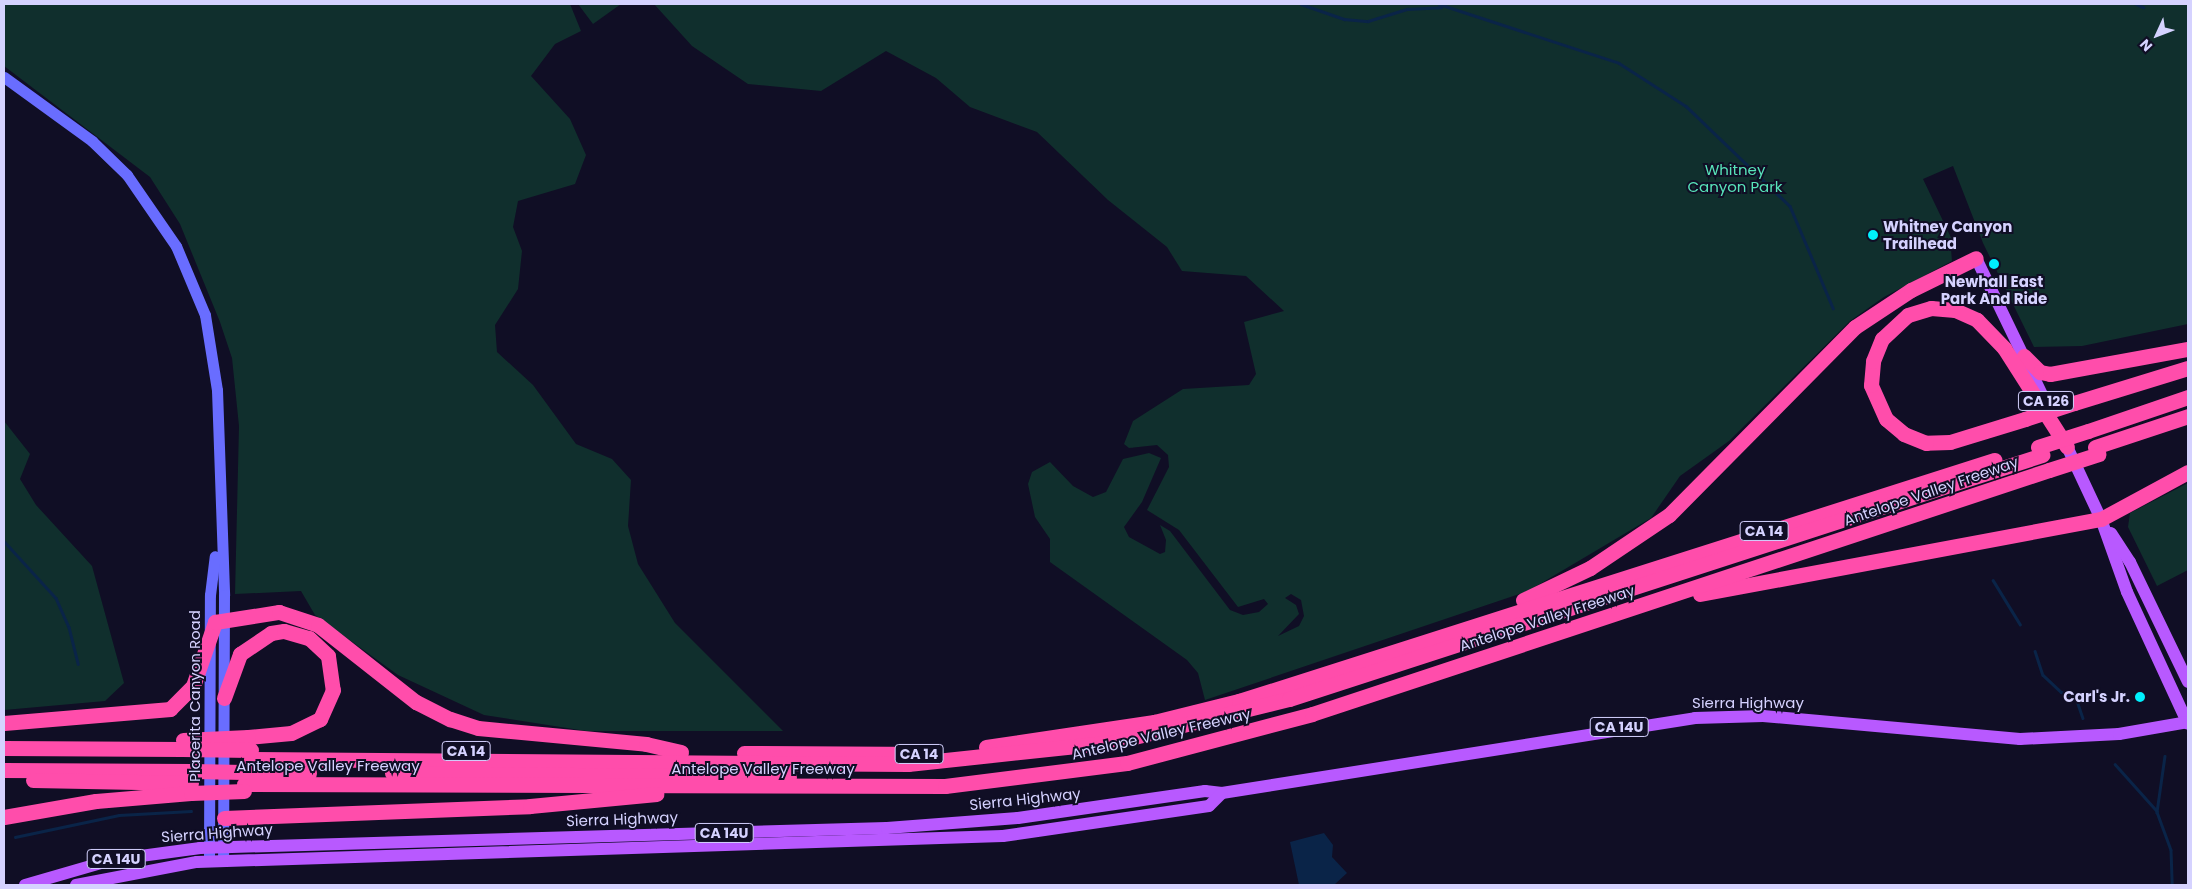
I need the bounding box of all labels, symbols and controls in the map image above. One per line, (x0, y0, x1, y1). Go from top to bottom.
north arrow (2132, 10, 2182, 60)
text: N (2135, 35, 2157, 56)
park label: Whitney Canyon Park (1687, 160, 1783, 195)
place label: Whitney Canyon Trailhead (1883, 217, 2012, 252)
marker: Whitney Canyon Trailhead (1867, 229, 1879, 241)
marker: Newhall East Park And Ride (1988, 258, 2000, 270)
place label: Newhall East Park And Ride (1941, 272, 2047, 307)
road number: CA 126 (2017, 390, 2075, 412)
street label: Antelope Valley Freeway (1841, 453, 2021, 529)
road number: CA 14 (1739, 520, 1789, 542)
street label: Antelope Valley Freeway (1457, 581, 1637, 655)
street label: Placerita Canyon Road (186, 610, 204, 782)
place label: Carl's Jr. (2063, 688, 2130, 706)
marker: Carl's Jr. (2134, 691, 2146, 703)
street label: Sierra Highway (1692, 694, 1804, 712)
street label: Antelope Valley Freeway (1070, 705, 1252, 763)
road number: CA 14U (1589, 716, 1649, 739)
road number: CA 14 (441, 739, 491, 762)
road number: CA 14 (894, 742, 944, 766)
street label: Antelope Valley Freeway (236, 757, 420, 775)
street label: Antelope Valley Freeway (671, 760, 855, 778)
street label: Sierra Highway (968, 784, 1082, 814)
street label: Sierra Highway (566, 808, 678, 830)
street label: Sierra Highway (161, 820, 273, 846)
road number: CA 14U (694, 821, 754, 844)
road number: CA 14U (86, 848, 146, 871)

